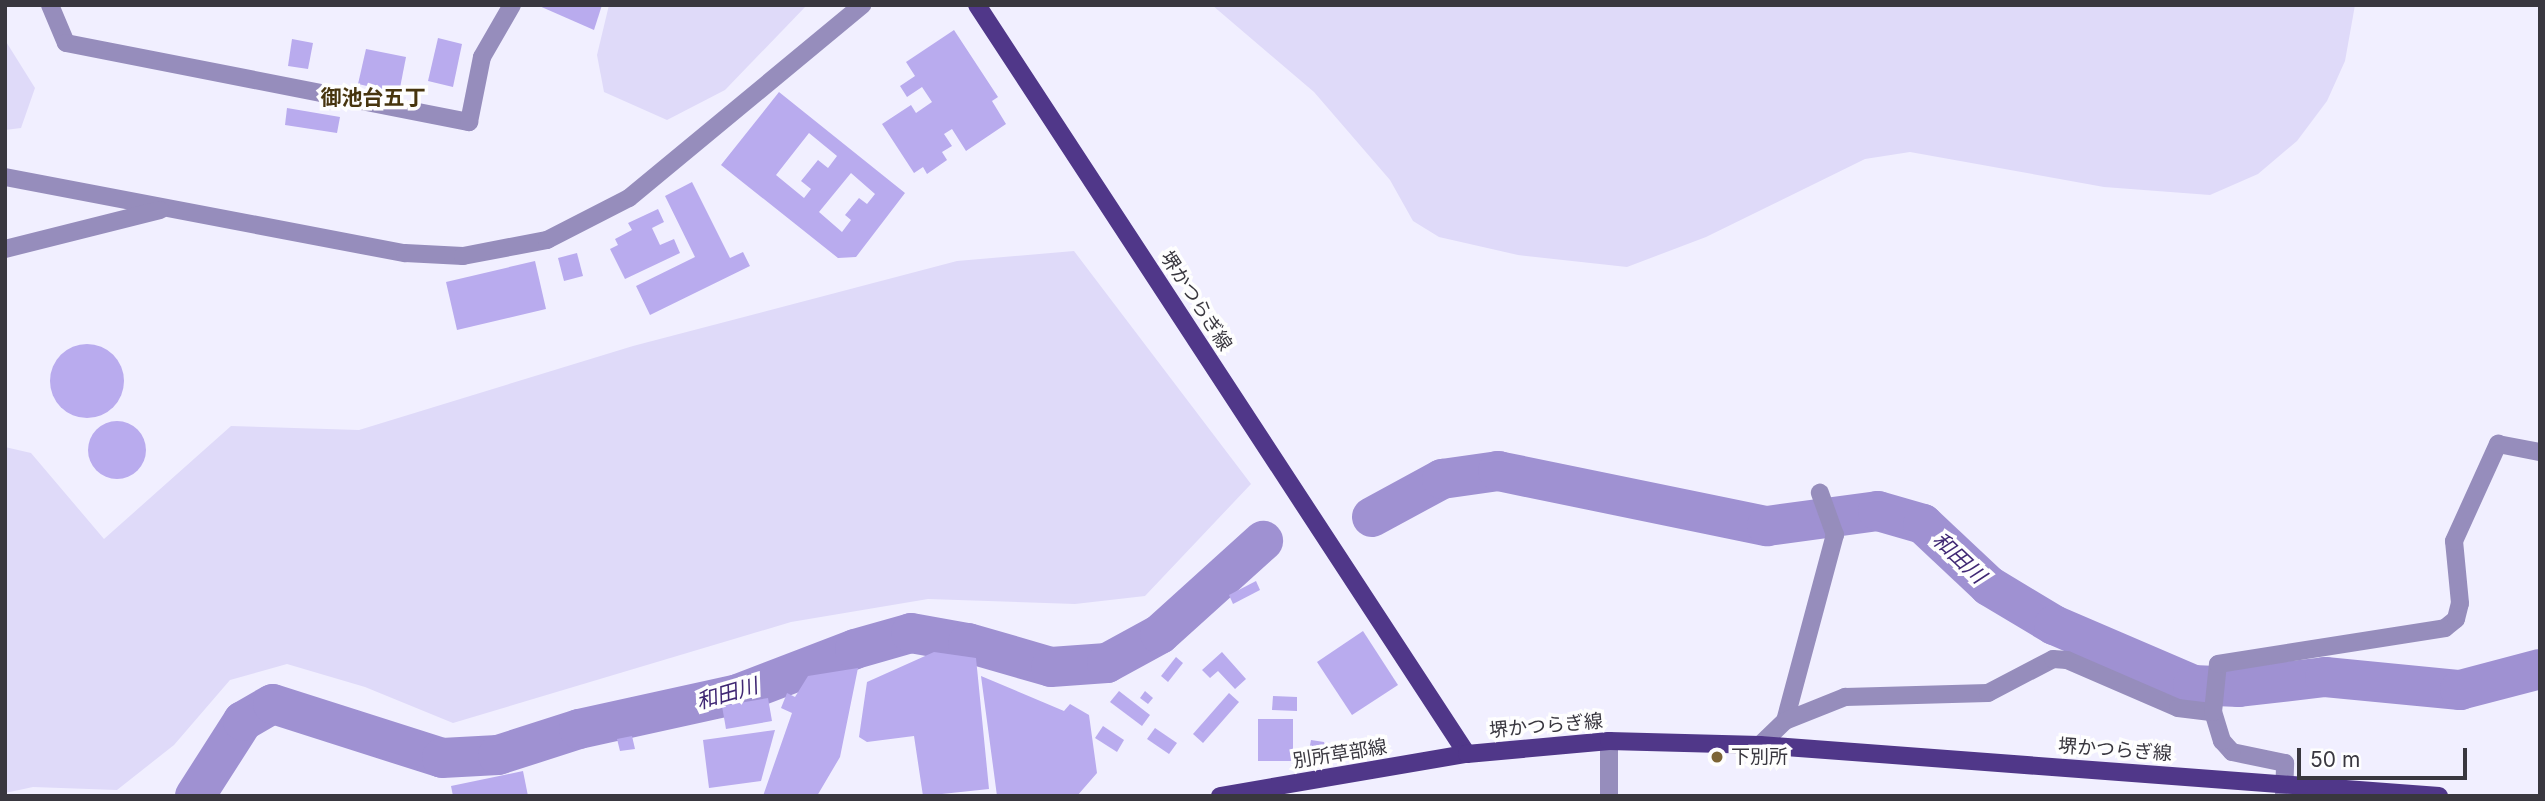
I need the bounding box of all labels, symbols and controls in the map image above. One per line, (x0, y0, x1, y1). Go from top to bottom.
district label: 御池台五丁 (321, 85, 425, 111)
street label: 堺かつらぎ線 (1155, 247, 1237, 355)
water label: 和田川 (1927, 527, 1991, 589)
water label: 和田川 (693, 673, 761, 715)
street label: 堺かつらぎ線 (1488, 710, 1604, 742)
scale bar (2300, 734, 2470, 778)
street label: 別所草部線 (1291, 735, 1389, 773)
street label: 堺かつらぎ線 (2057, 735, 2173, 765)
place label: 下別所 (1731, 746, 1788, 768)
text: 50 m (2310, 747, 2360, 772)
marker: 下別所 (1709, 749, 1725, 765)

